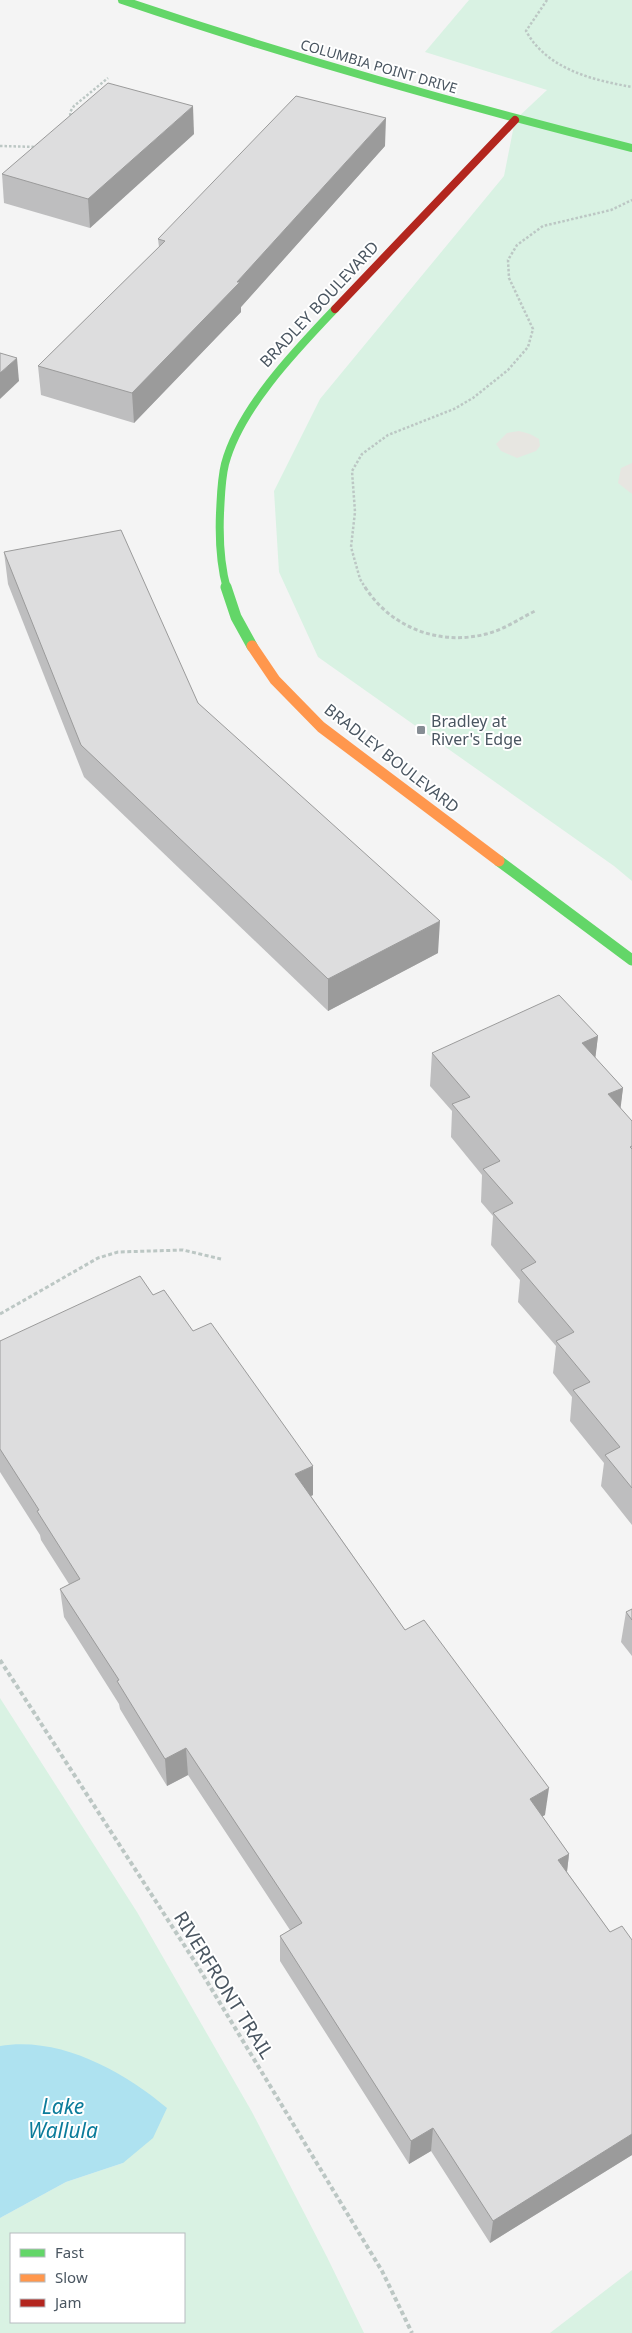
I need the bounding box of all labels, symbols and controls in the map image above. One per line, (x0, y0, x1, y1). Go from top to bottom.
street label: COLUMBIA POINT DRIVE (298, 35, 460, 97)
street label: BRADLEY BOULEVARD (255, 236, 383, 372)
street label: BRADLEY BOULEVARD (320, 698, 464, 818)
place label: Bradley at River's Edge (431, 710, 522, 750)
marker: Bradley at River's Edge (415, 724, 427, 736)
street label: RIVERFRONT TRAIL (168, 1906, 280, 2064)
water label: Lake Wallula (28, 2092, 98, 2144)
legend (10, 2233, 185, 2323)
text: Fast (55, 2242, 84, 2262)
text: Slow (55, 2267, 88, 2287)
text: Jam (53, 2292, 82, 2312)

